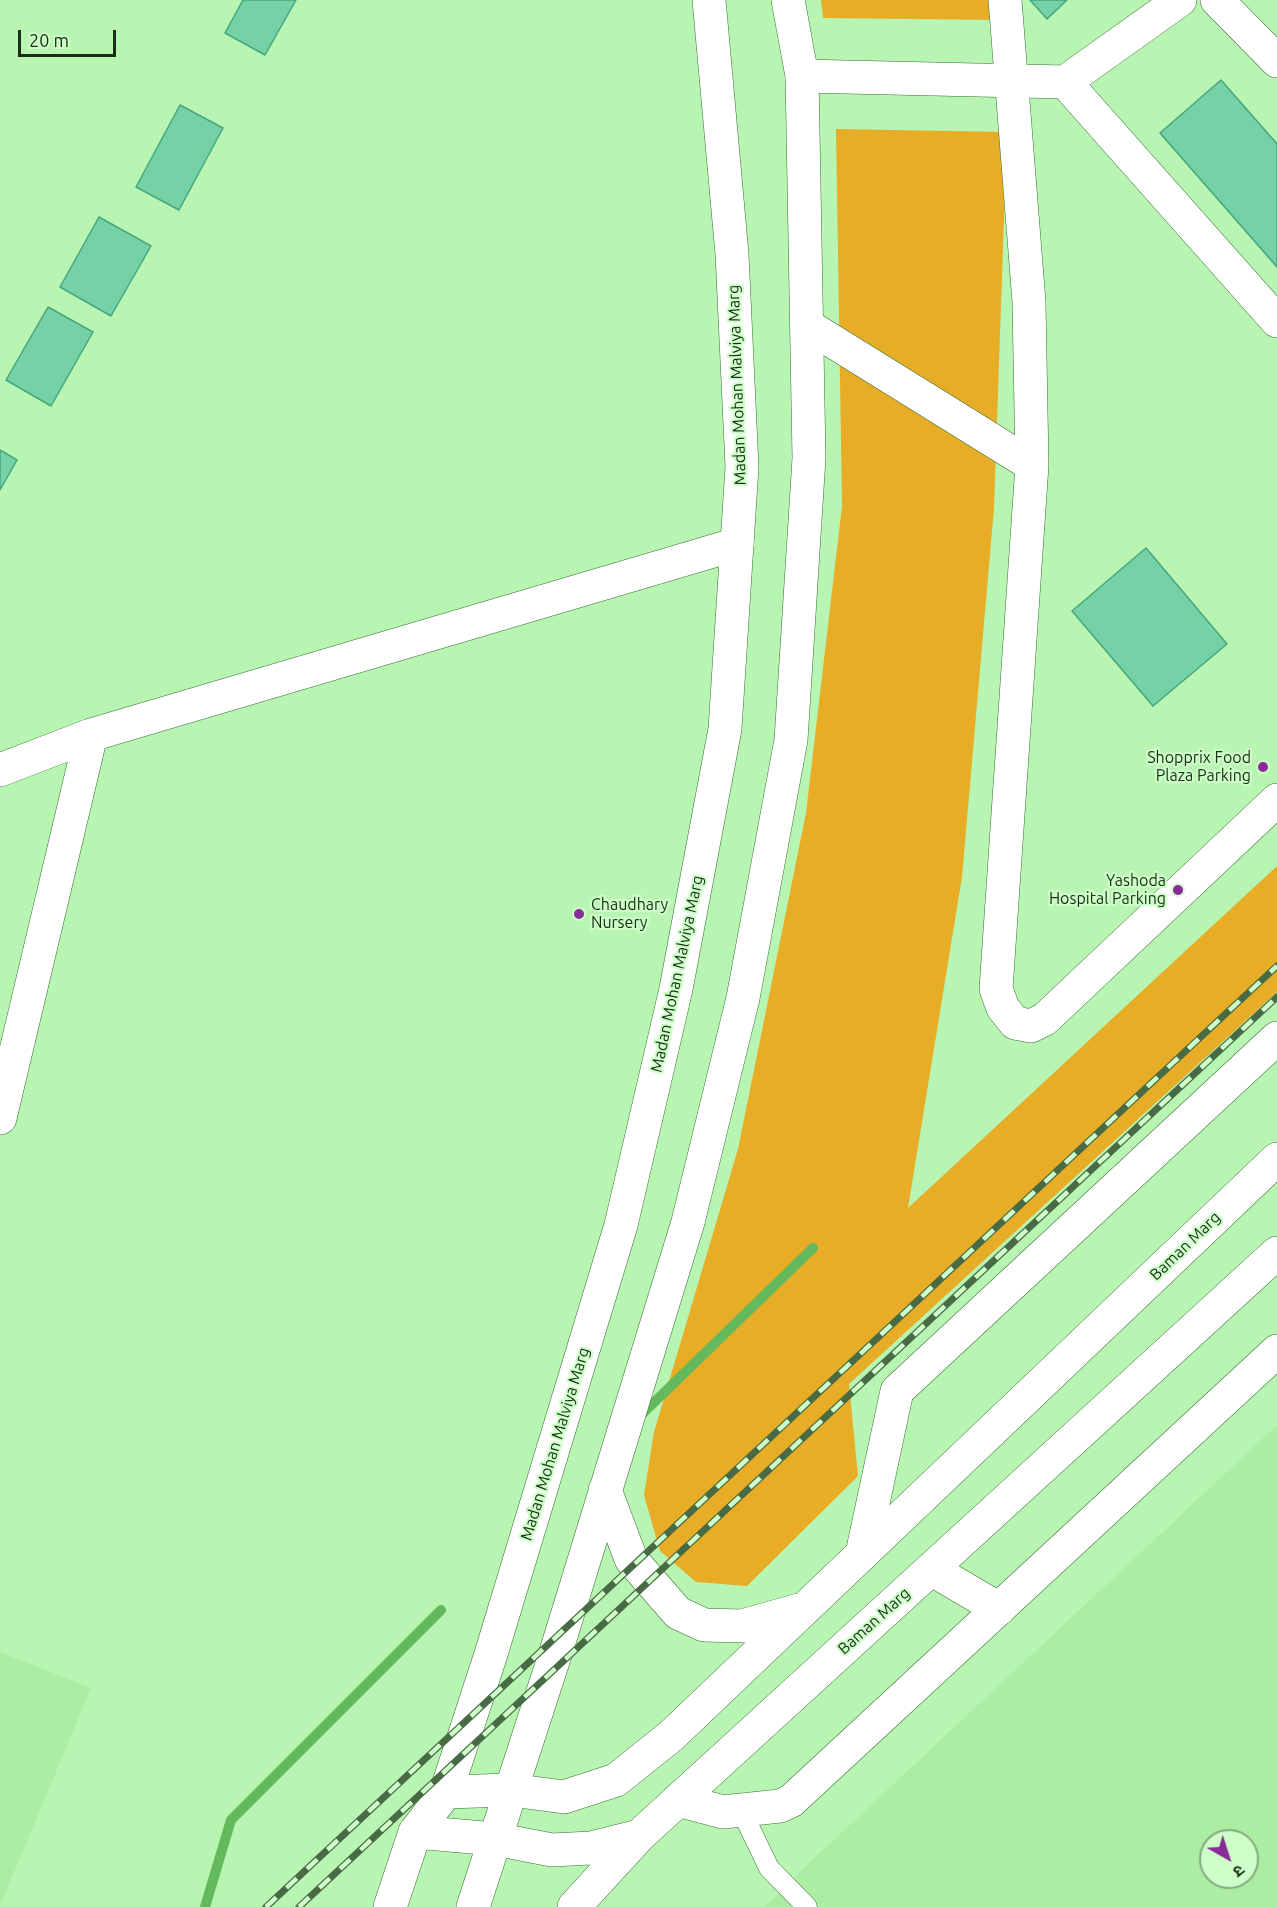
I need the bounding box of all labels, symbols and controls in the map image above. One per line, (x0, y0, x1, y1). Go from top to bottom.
scale bar (21, 18, 118, 56)
text: 20 m (29, 30, 69, 50)
street label: Madan Mohan Malviya Marg (724, 284, 750, 486)
place label: Shopprix Food Plaza Parking (1147, 748, 1251, 786)
marker: Shopprix Food Plaza Parking (1256, 760, 1270, 774)
place label: Yashoda Hospital Parking (1049, 871, 1166, 909)
street label: Madan Mohan Malviya Marg (647, 874, 707, 1074)
marker: Yashoda Hospital Parking (1171, 883, 1185, 897)
place label: Chaudhary Nursery (591, 895, 668, 933)
marker: Chaudhary Nursery (572, 907, 586, 921)
street label: Baman Marg (1146, 1208, 1224, 1284)
street label: Madan Mohan Malviya Marg (516, 1345, 594, 1543)
street label: Baman Marg (834, 1584, 914, 1658)
north arrow (1199, 1829, 1259, 1889)
text: उ (1230, 1861, 1248, 1881)

